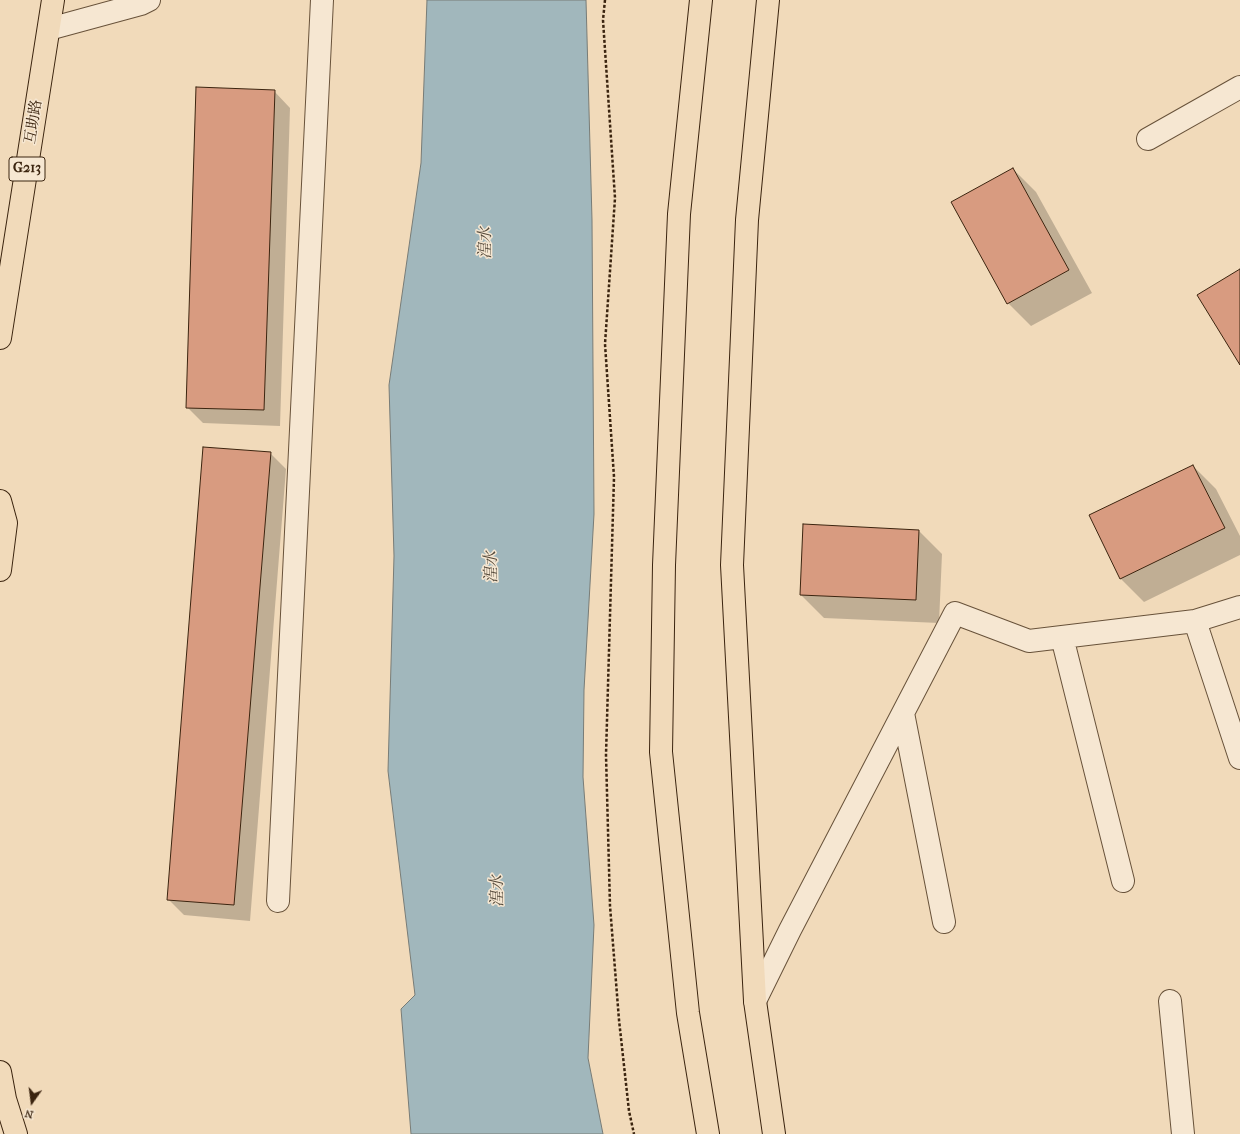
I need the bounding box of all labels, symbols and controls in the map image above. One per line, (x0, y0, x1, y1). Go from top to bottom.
street label: 互助路 (22, 98, 46, 146)
road number: G213 (9, 157, 45, 181)
water label: 湟水 (476, 227, 496, 259)
water label: 湟水 (482, 551, 502, 583)
water label: 湟水 (488, 875, 508, 907)
north arrow (12, 1082, 52, 1122)
text: N (23, 1107, 35, 1121)

